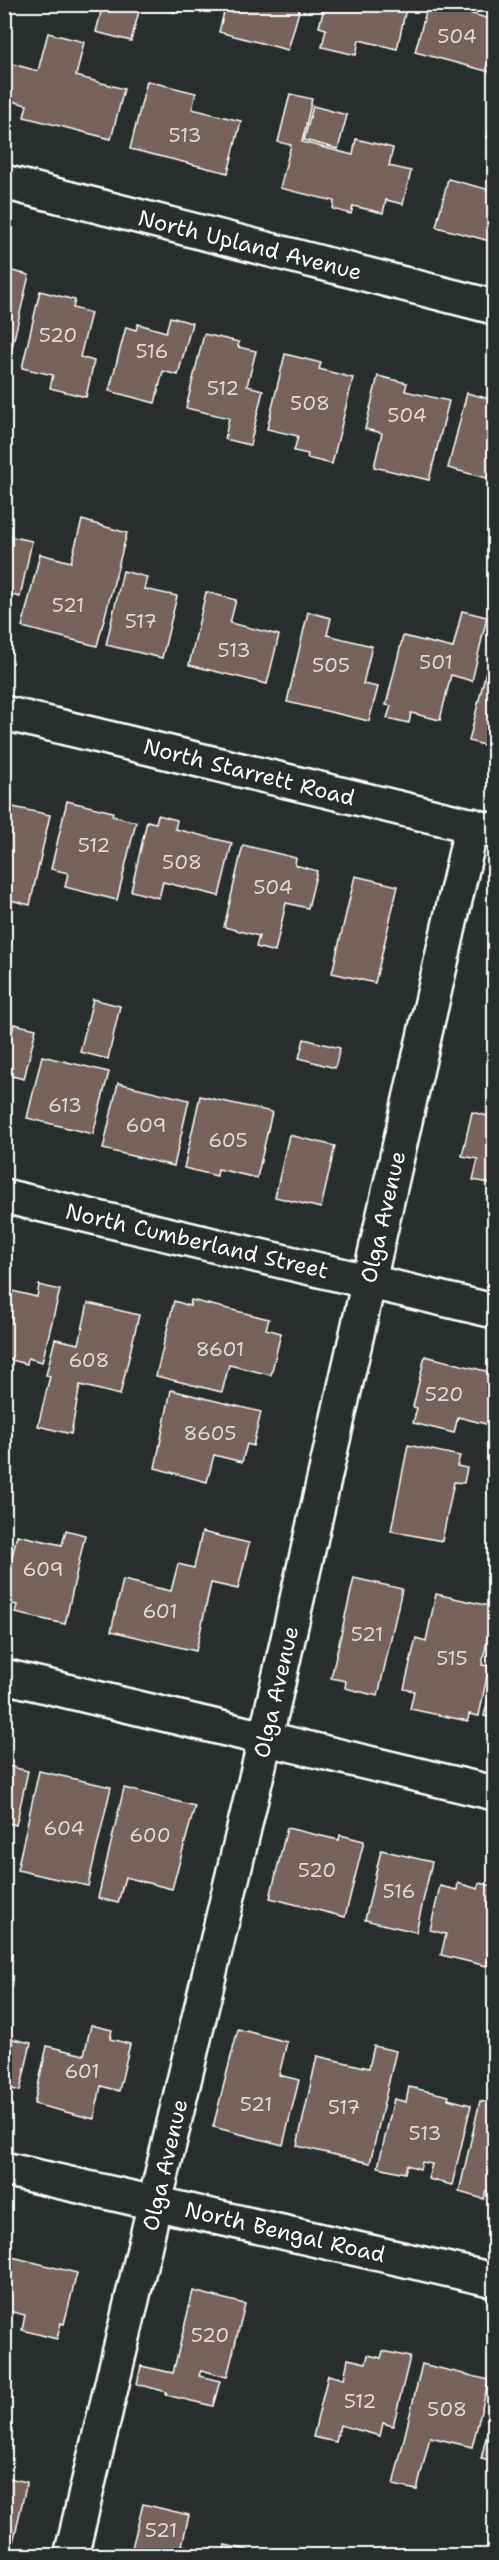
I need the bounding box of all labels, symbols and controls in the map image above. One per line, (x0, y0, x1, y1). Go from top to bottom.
house number: 504 (437, 23, 477, 49)
house number: 513 (169, 122, 201, 148)
street label: North Upland Avenue (135, 203, 365, 287)
house number: 520 (39, 322, 77, 348)
house number: 516 (135, 338, 169, 364)
house number: 512 (207, 375, 239, 401)
house number: 508 (290, 390, 330, 416)
house number: 504 (387, 402, 427, 428)
house number: 521 (52, 592, 84, 618)
house number: 517 (125, 608, 157, 634)
house number: 513 (218, 637, 250, 663)
house number: 501 (419, 649, 453, 675)
house number: 505 (312, 652, 350, 678)
street label: North Starrett Road (140, 732, 358, 812)
house number: 512 (78, 832, 110, 858)
house number: 508 (162, 849, 202, 875)
house number: 504 (253, 874, 293, 900)
house number: 613 (48, 1092, 82, 1118)
house number: 609 (126, 1112, 166, 1138)
house number: 605 (208, 1127, 248, 1153)
street label: Olga Avenue (354, 1148, 412, 1286)
street label: North Cumberland Street (63, 1197, 331, 1285)
house number: 8601 (196, 1336, 244, 1362)
house number: 608 (68, 1347, 110, 1373)
house number: 520 (425, 1381, 463, 1407)
house number: 8605 (184, 1420, 236, 1446)
house number: 609 (23, 1556, 63, 1582)
house number: 601 (142, 1598, 178, 1624)
house number: 521 (351, 1621, 383, 1647)
street label: Olga Avenue (247, 1623, 305, 1761)
house number: 515 (436, 1645, 468, 1671)
house number: 604 (44, 1815, 84, 1841)
house number: 600 (129, 1822, 171, 1848)
house number: 520 (298, 1857, 336, 1883)
house number: 516 (382, 1878, 416, 1904)
house number: 601 (64, 2058, 100, 2084)
house number: 521 (240, 2091, 272, 2117)
house number: 517 (328, 2094, 360, 2120)
street label: Olga Avenue (136, 2096, 194, 2234)
house number: 513 (409, 2120, 441, 2146)
street label: North Bengal Road (182, 2195, 388, 2269)
house number: 520 (191, 2322, 229, 2348)
house number: 512 (344, 2388, 376, 2414)
house number: 508 (427, 2396, 467, 2422)
house number: 521 (145, 2517, 177, 2543)

